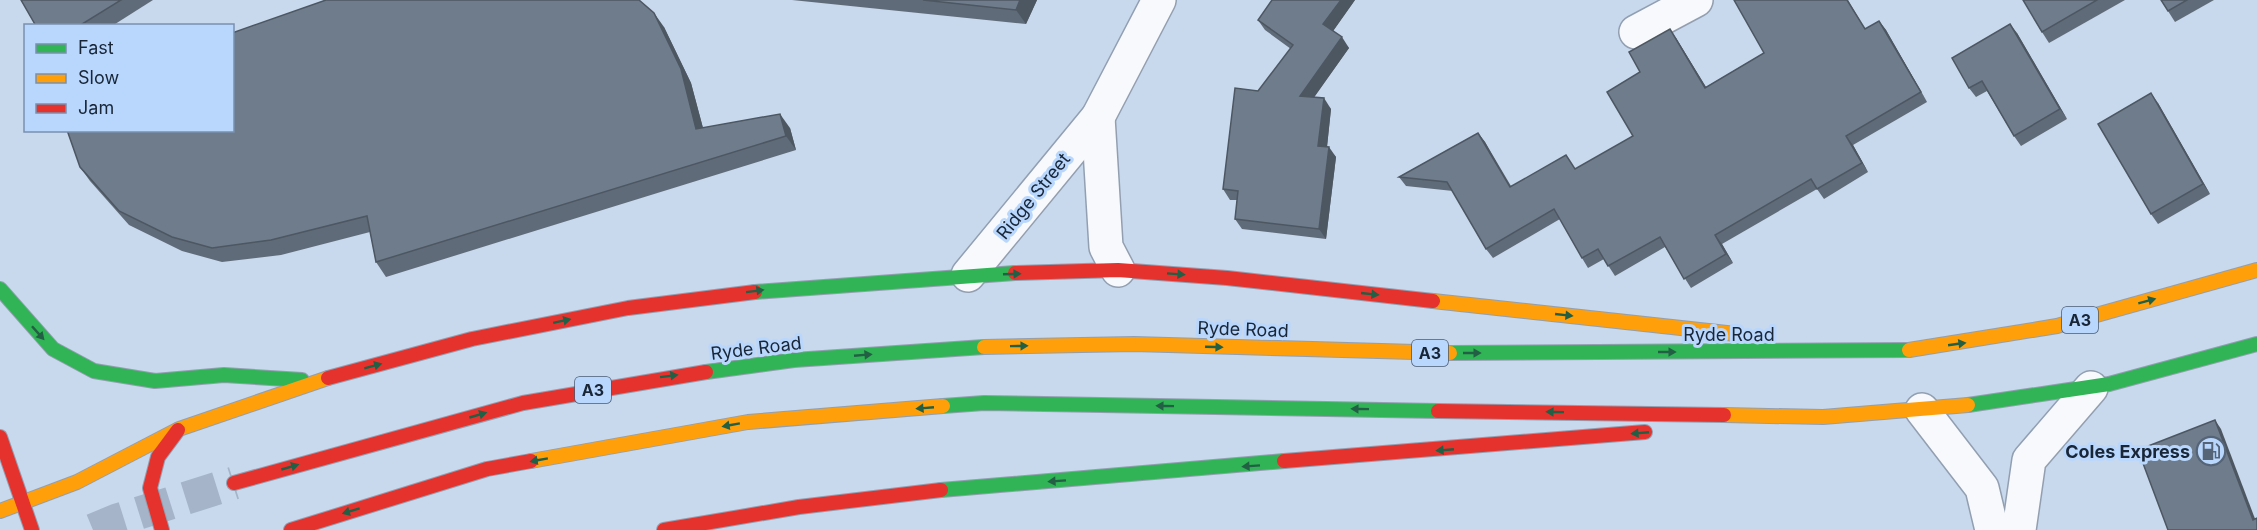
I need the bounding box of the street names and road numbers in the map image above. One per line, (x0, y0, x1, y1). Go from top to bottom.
street label: Ridge Street (992, 149, 1074, 243)
road number: A3 (2062, 307, 2098, 333)
street label: Ryde Road (1197, 317, 1289, 341)
street label: Ryde Road (1683, 324, 1775, 345)
street label: Ryde Road (709, 332, 803, 364)
road number: A3 (1412, 340, 1448, 366)
road number: A3 (575, 377, 611, 403)

